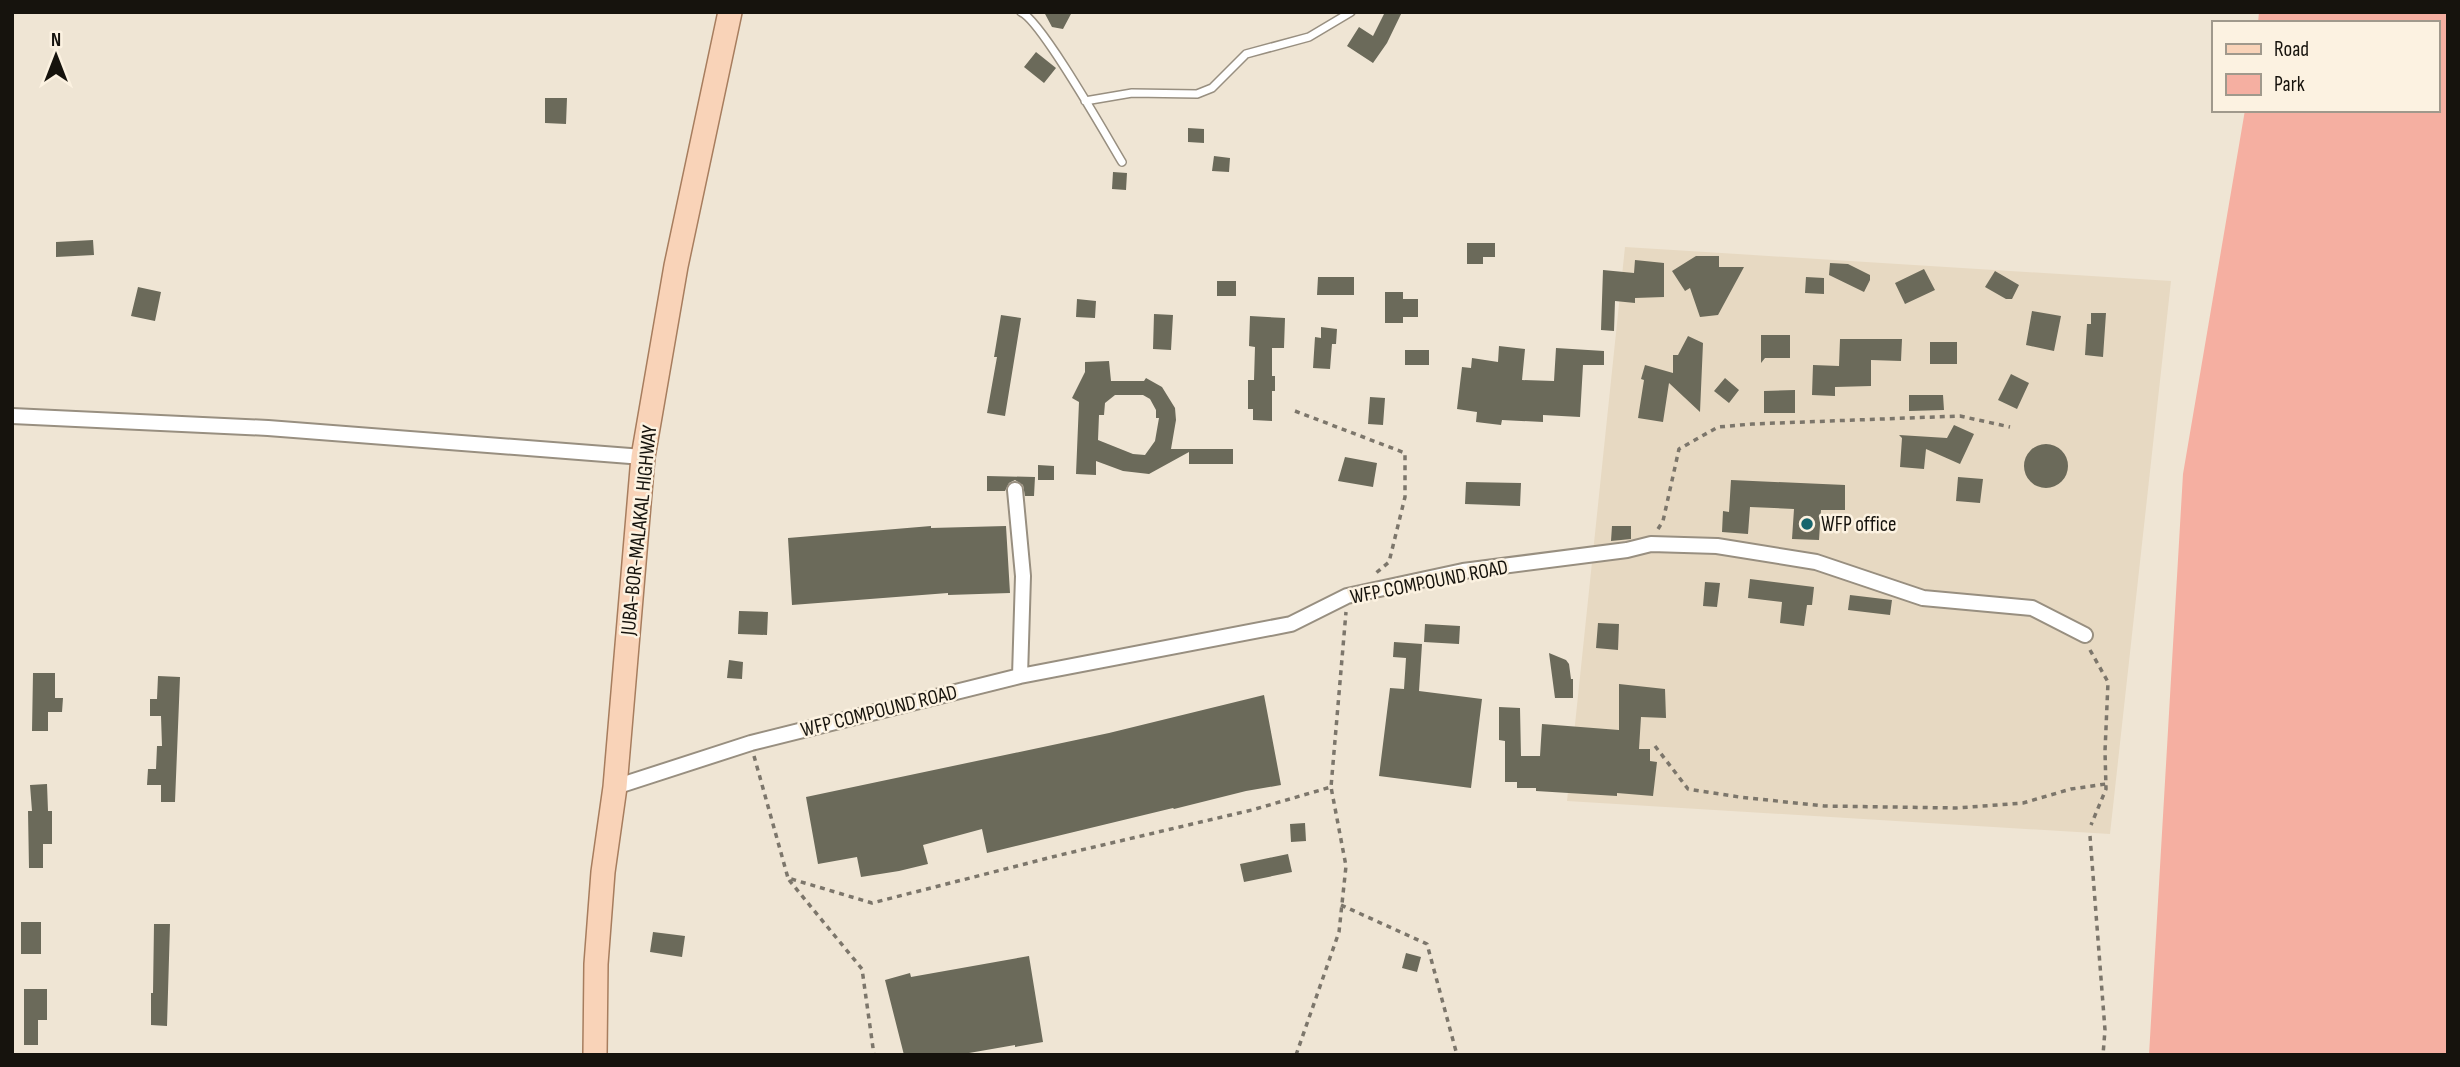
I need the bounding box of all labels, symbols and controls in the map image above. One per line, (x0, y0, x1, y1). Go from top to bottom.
north arrow (21, 21, 91, 91)
legend (2212, 21, 2439, 112)
text: N (51, 29, 61, 52)
text: Road (2274, 37, 2309, 62)
text: Park (2274, 72, 2305, 97)
street label: JUBA-BOR-MALAKAL HIGHWAY (615, 423, 662, 637)
place label: WFP office (1821, 512, 1897, 537)
marker: WFP office (1799, 516, 1815, 532)
street label: WFP COMPOUND ROAD (1348, 554, 1510, 610)
street label: WFP COMPOUND ROAD (798, 679, 960, 743)

